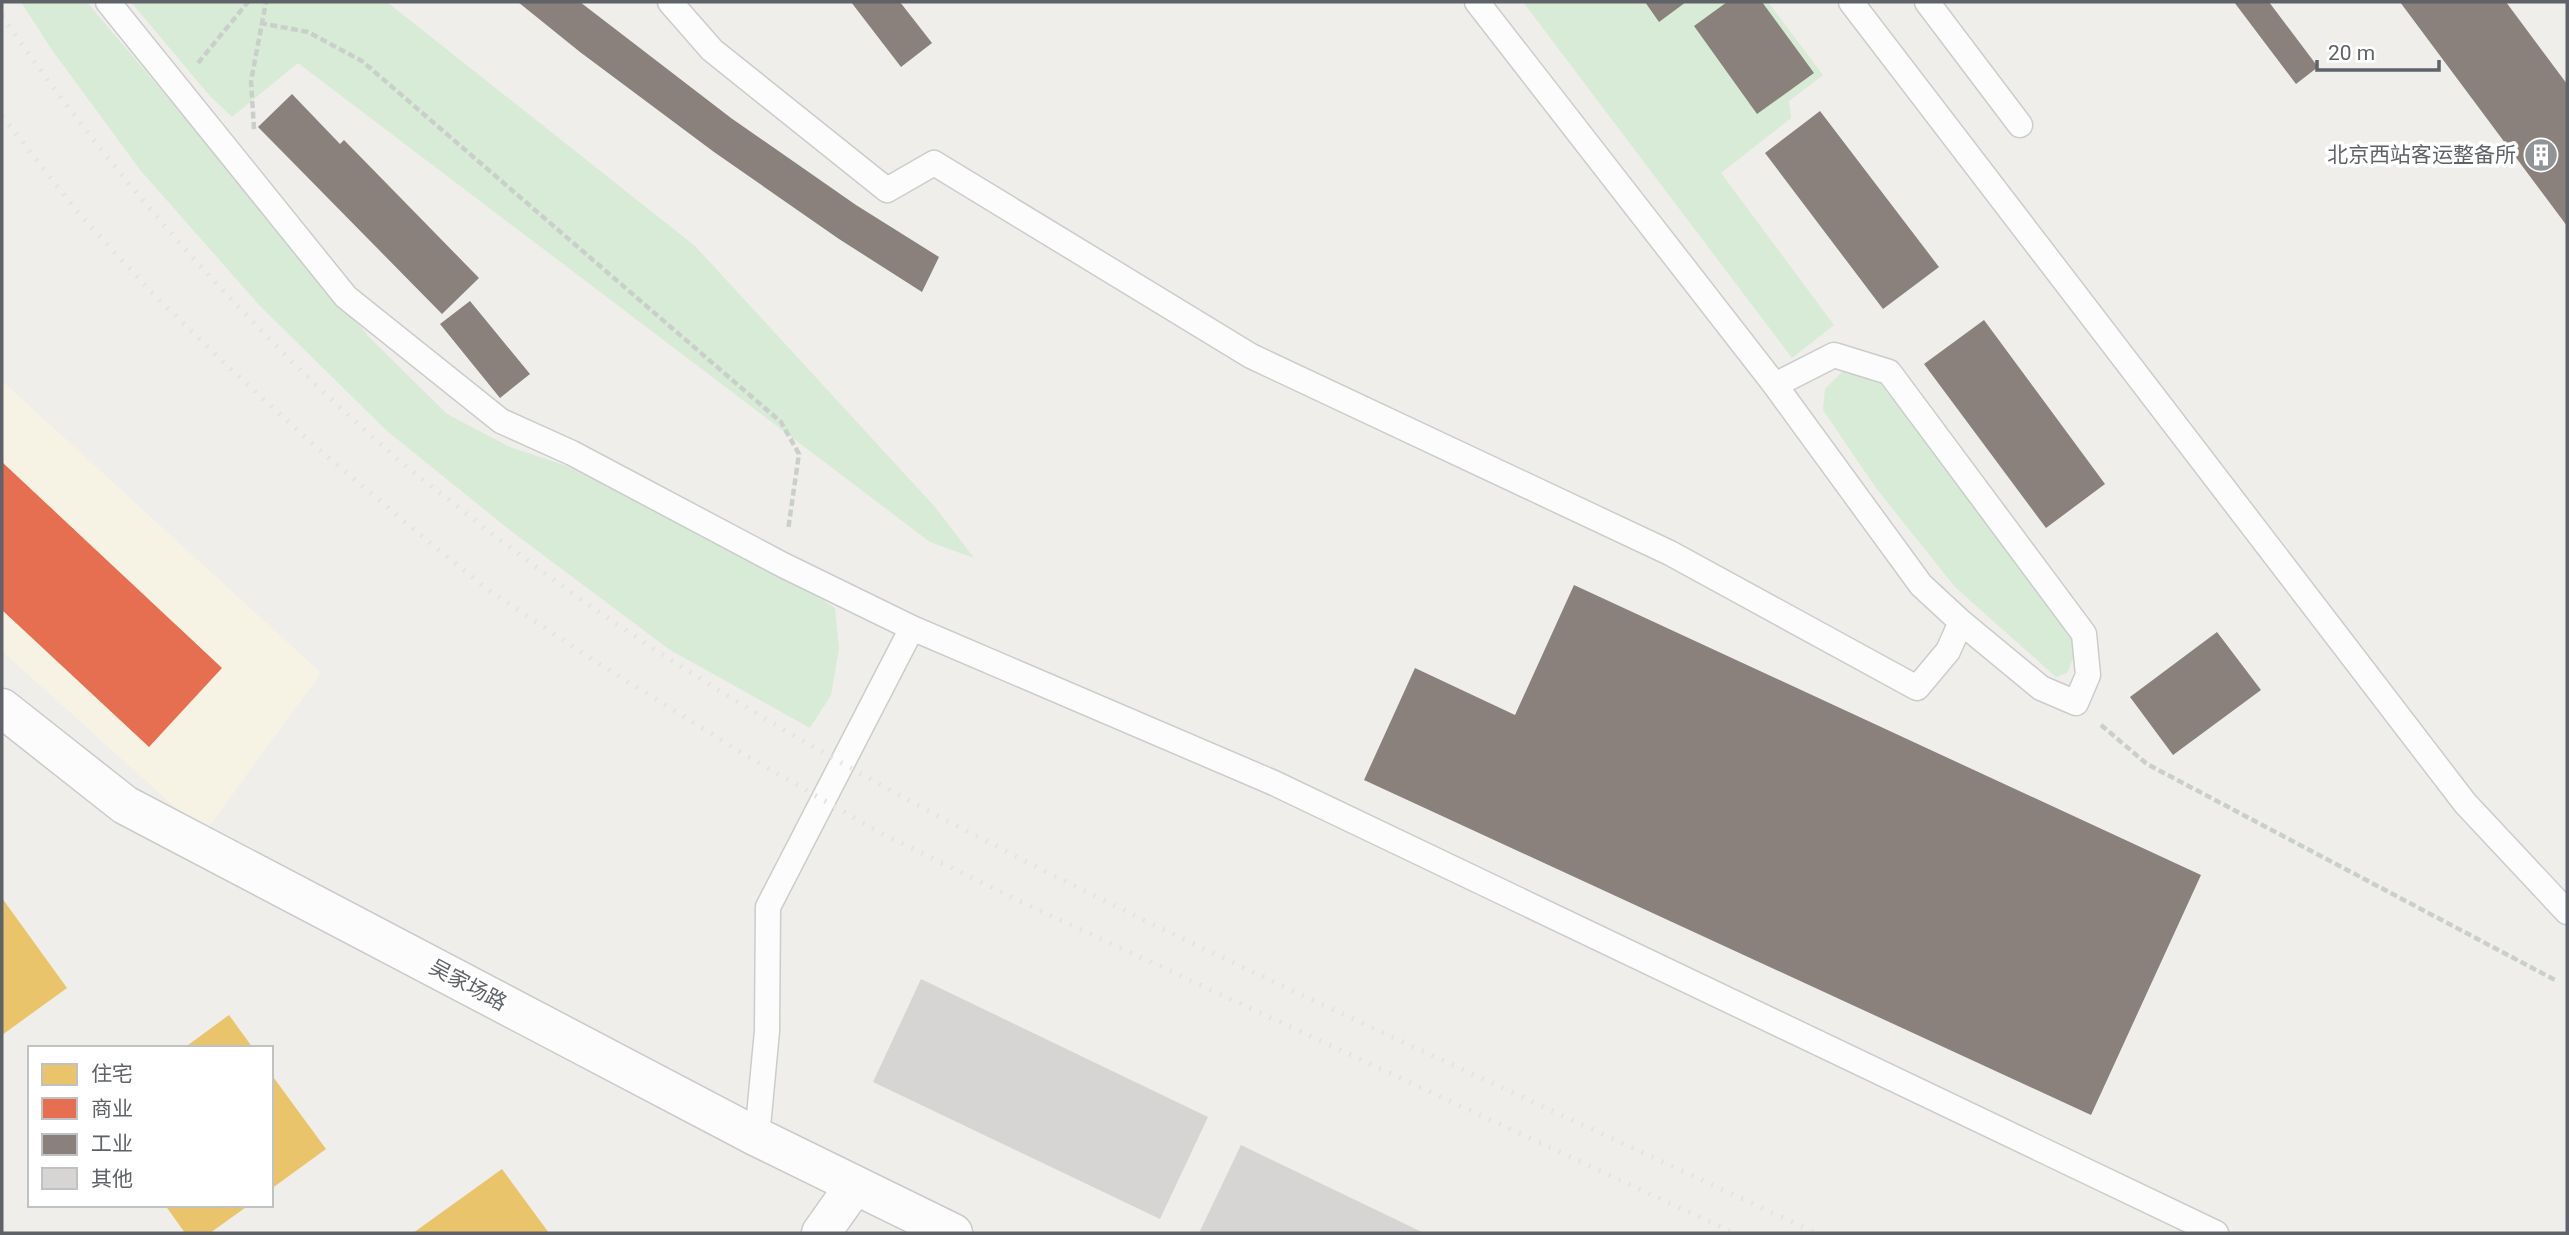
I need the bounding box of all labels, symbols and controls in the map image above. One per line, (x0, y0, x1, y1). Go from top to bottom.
scale bar (2317, 28, 2440, 72)
text: 20 m (2328, 41, 2375, 65)
building icon: 北京西站客运整备所 (2522, 136, 2560, 174)
place label: 北京西站客运整备所 (2327, 143, 2516, 167)
street label: 吴家场路 (425, 955, 511, 1015)
legend (28, 1046, 273, 1207)
text: 住宅 (91, 1062, 133, 1086)
text: 商业 (91, 1097, 133, 1121)
text: 工业 (91, 1132, 133, 1156)
text: 其他 (91, 1167, 133, 1191)

